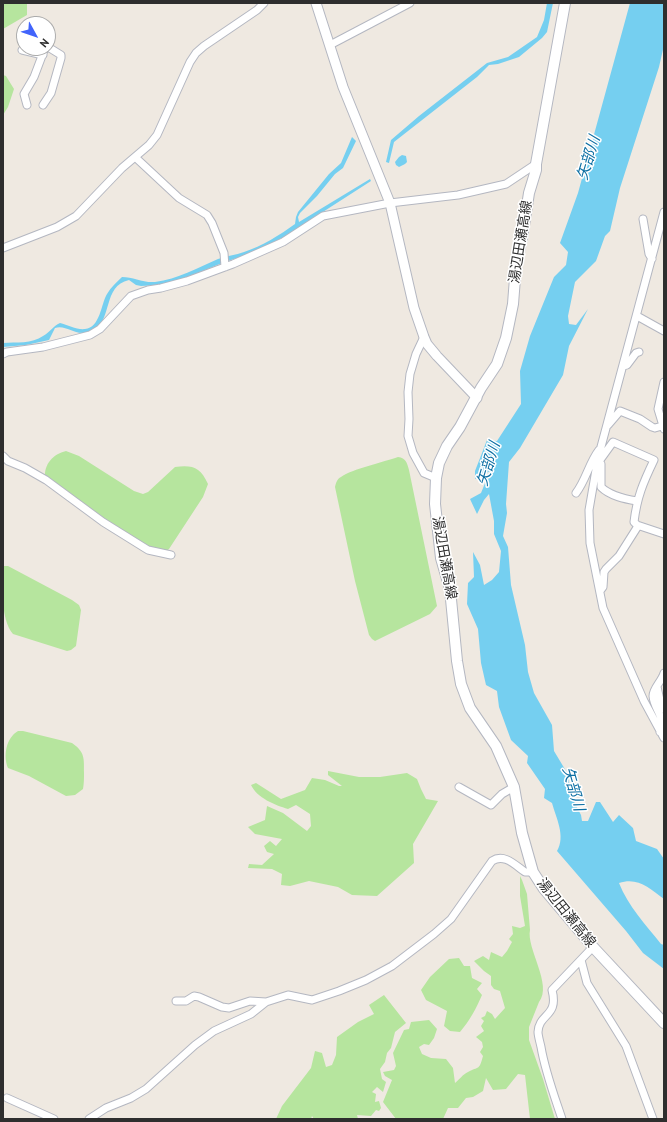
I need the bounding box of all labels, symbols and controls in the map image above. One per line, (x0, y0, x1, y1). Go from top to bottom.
north arrow (16, 16, 56, 56)
text: N (37, 36, 52, 50)
water label: 矢部川 (574, 134, 604, 182)
street label: 湯辺田瀬高線 (506, 199, 536, 285)
water label: 矢部川 (474, 440, 504, 488)
street label: 湯辺田瀬高線 (428, 515, 460, 601)
water label: 矢部川 (558, 765, 588, 813)
street label: 湯辺田瀬高線 (533, 875, 599, 951)

